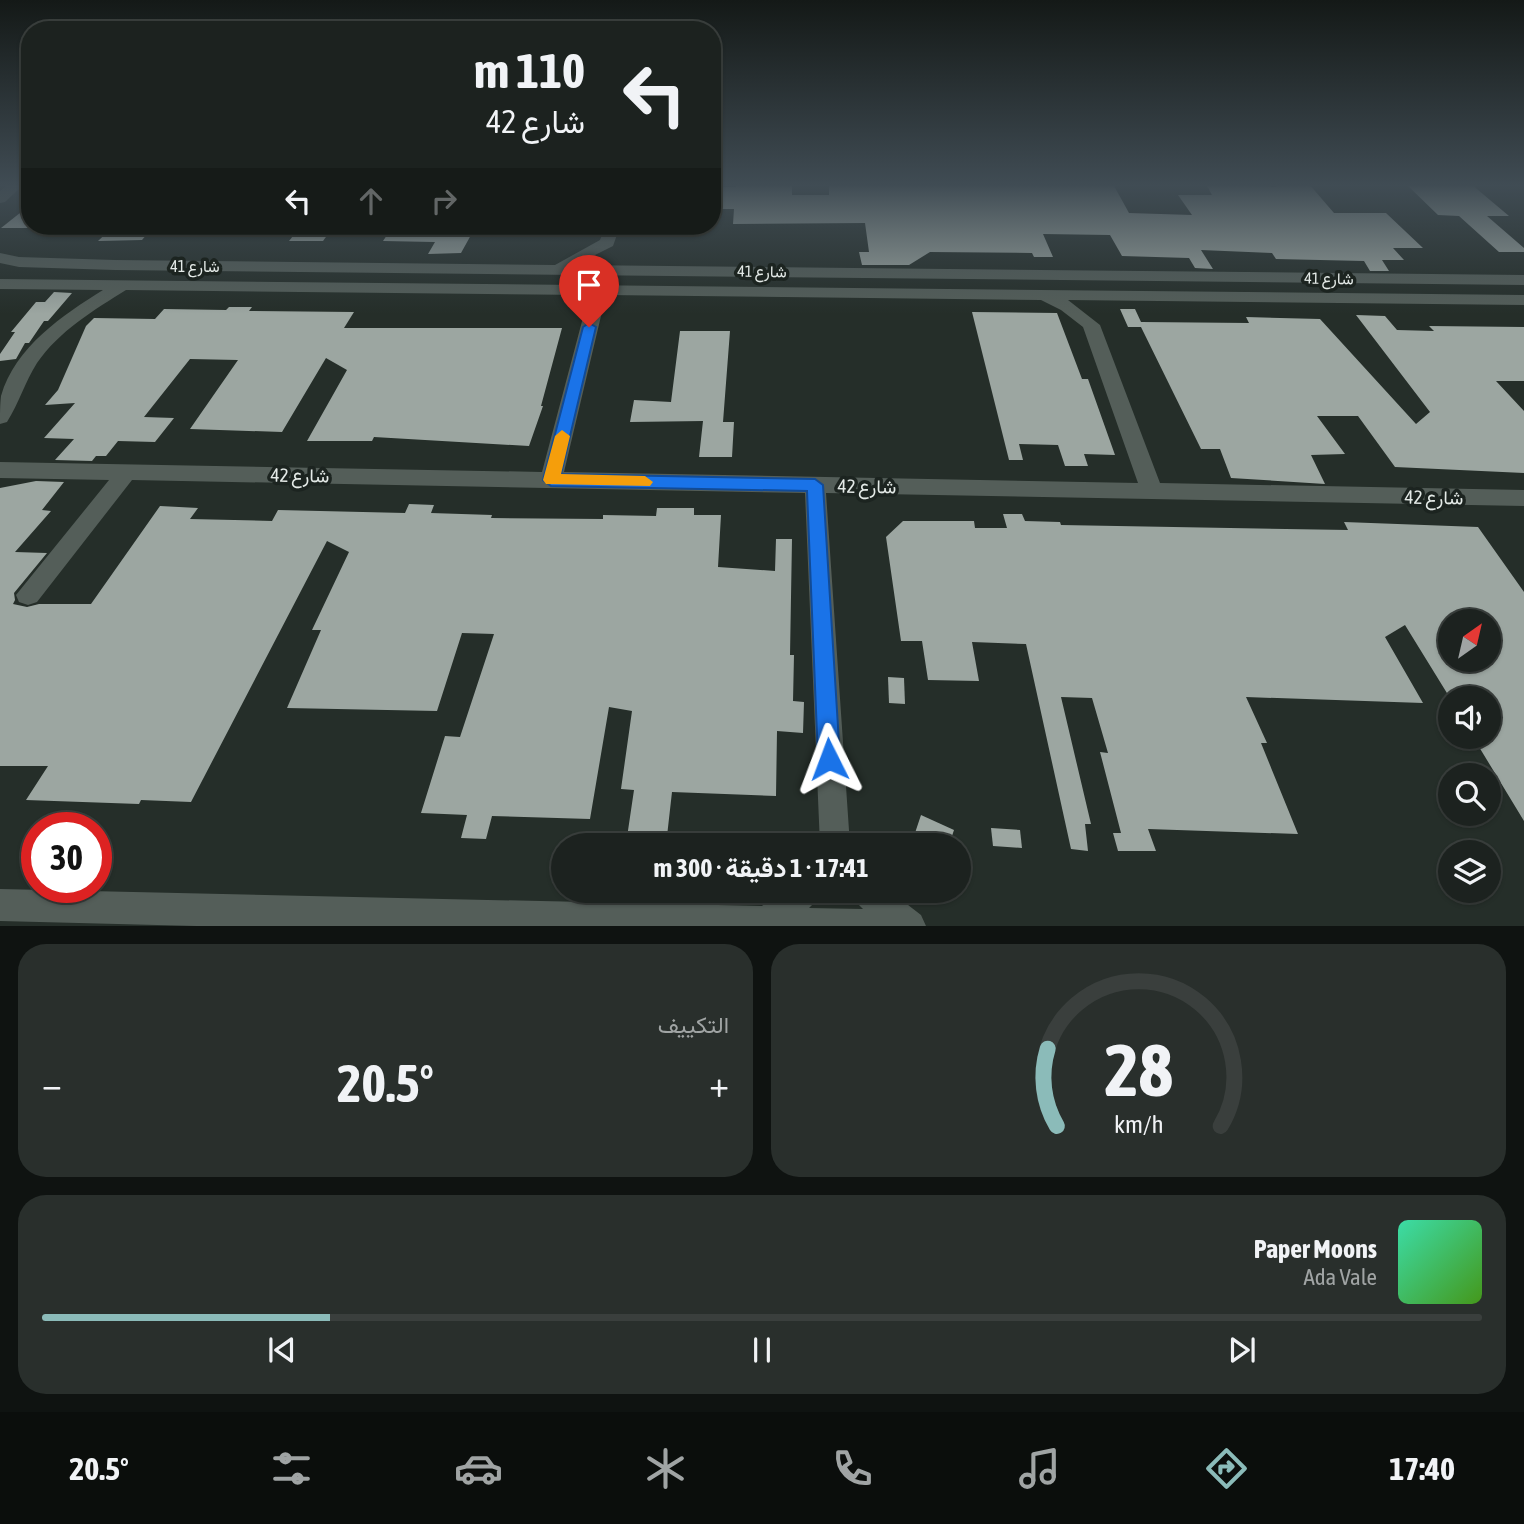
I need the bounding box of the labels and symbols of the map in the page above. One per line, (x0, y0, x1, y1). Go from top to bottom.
pin (559, 255, 619, 327)
street label: شارع 41 (170, 257, 220, 278)
street label: شارع 41 (737, 262, 787, 283)
street label: شارع 41 (1304, 269, 1354, 290)
street label: شارع 42 (270, 463, 330, 489)
street label: شارع 42 (837, 474, 897, 500)
street label: شارع 42 (1404, 485, 1464, 511)
north arrow (1438, 609, 1502, 672)
position arrow (792, 722, 866, 796)
speed limit sign: 30 (21, 812, 112, 903)

